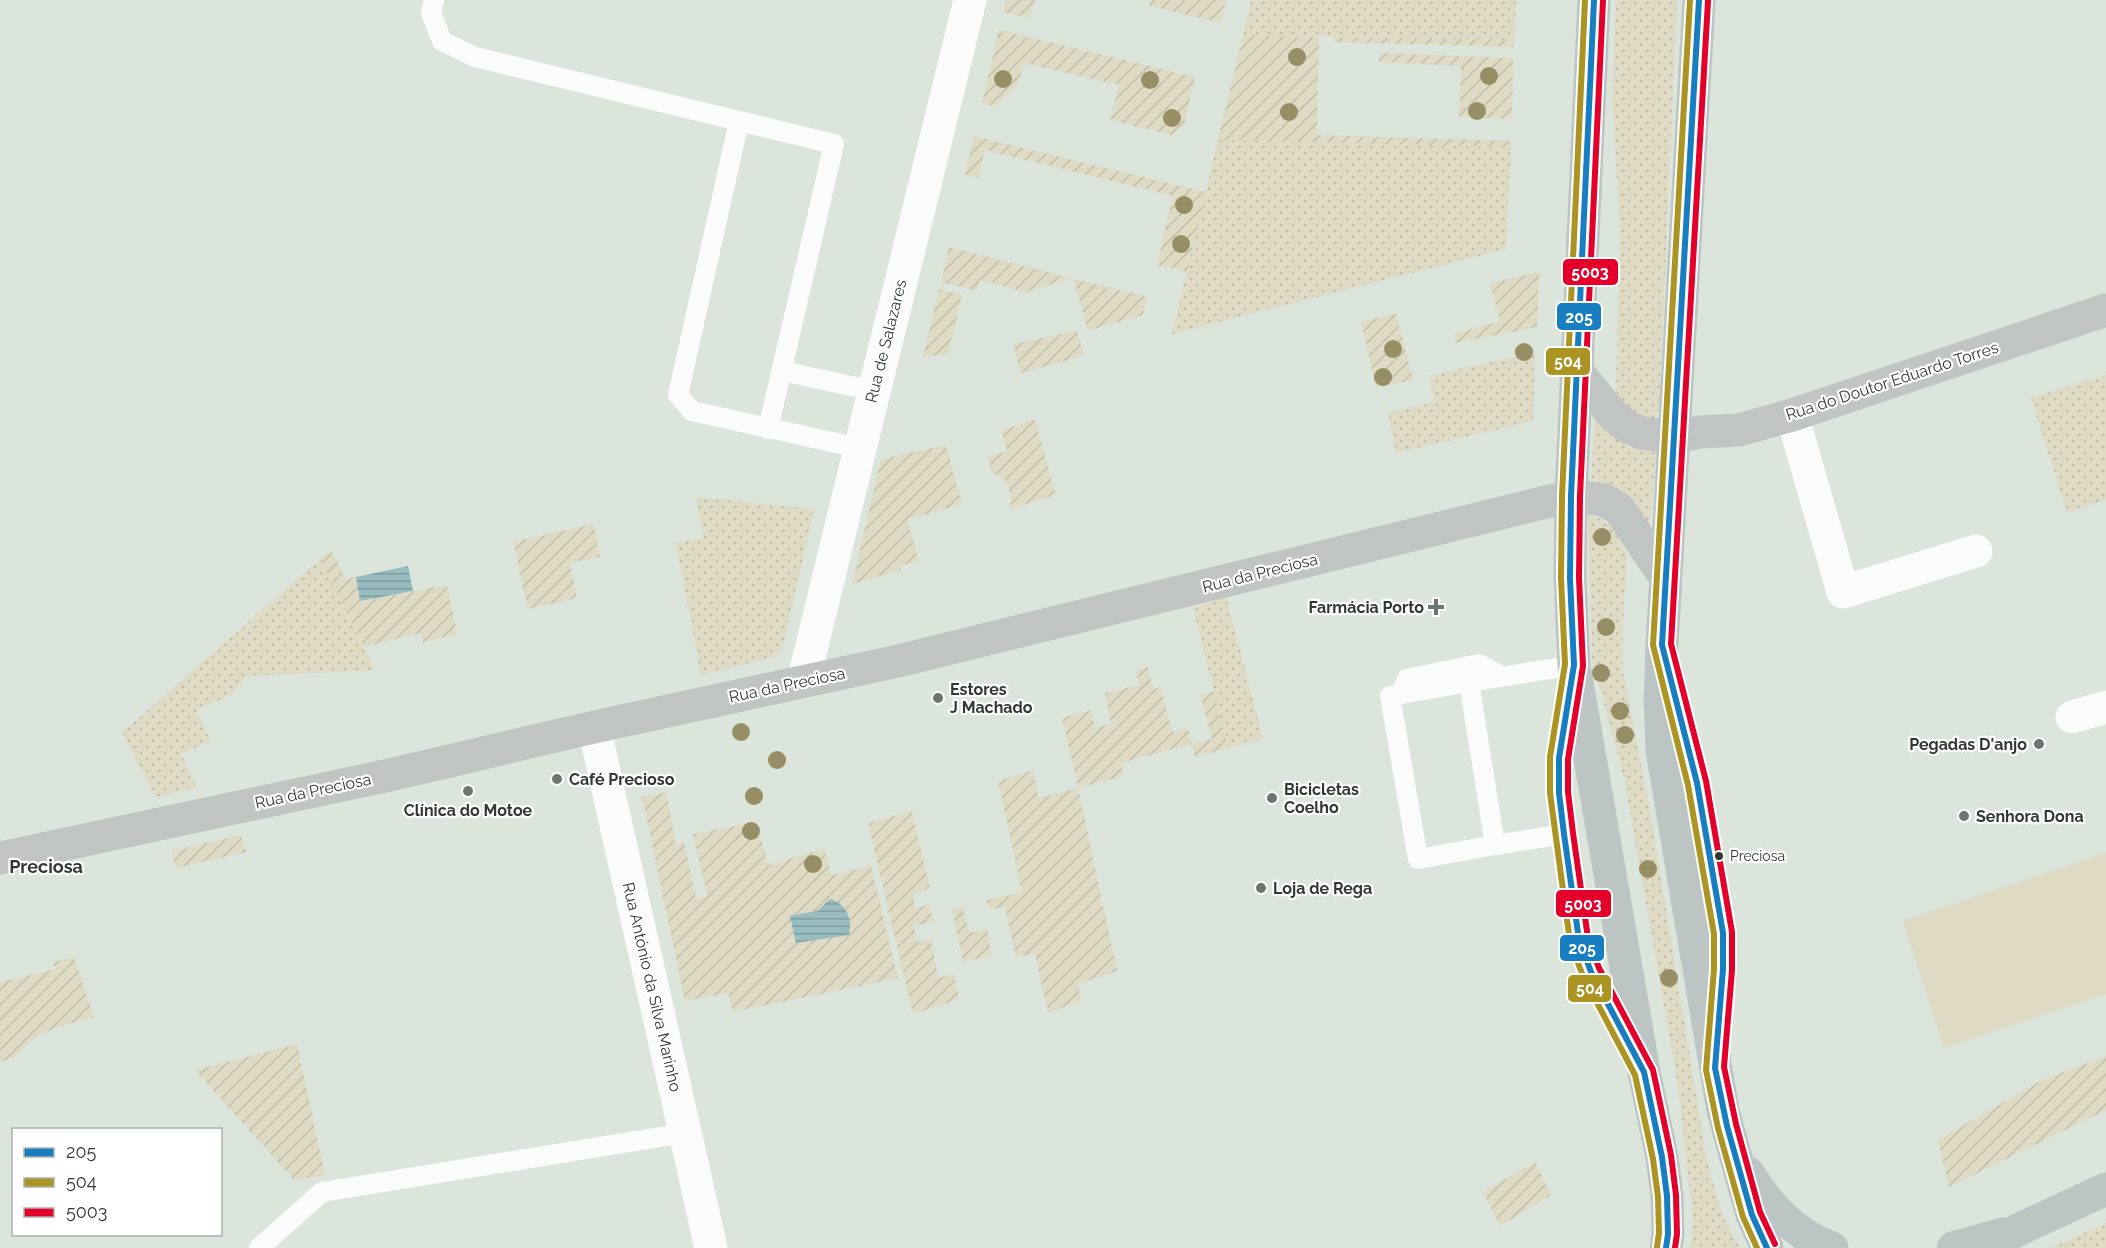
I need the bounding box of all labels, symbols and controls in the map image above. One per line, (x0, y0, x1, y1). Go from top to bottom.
line badge: 5003 (1562, 258, 1619, 286)
text: 5003 (1571, 263, 1609, 282)
street label: Rua de Salazares (861, 277, 911, 405)
line badge: 205 (1556, 302, 1602, 331)
text: 205 (1565, 308, 1593, 327)
street label: Rua do Doutor Eduardo Torres (1783, 338, 2001, 424)
line badge: 504 (1545, 347, 1591, 376)
text: 504 (1554, 352, 1582, 371)
street label: Rua da Preciosa (1200, 549, 1320, 597)
place label: Farmácia Porto (1309, 598, 1424, 617)
marker: Farmácia Porto (1429, 600, 1443, 614)
street label: Rua da Preciosa (727, 663, 847, 707)
place label: Estores J Machado (950, 680, 1033, 717)
marker: Estores J Machado (931, 691, 945, 705)
place label: Pegadas D'anjo (1909, 735, 2027, 754)
marker: Pegadas D'anjo (2032, 737, 2046, 751)
street label: Rua da Preciosa (253, 769, 373, 813)
place label: Café Precioso (569, 770, 675, 789)
marker: Café Precioso (550, 772, 564, 786)
place label: Bicicletas Coelho (1284, 780, 1359, 817)
marker: Clínica do Motoe (461, 784, 475, 798)
marker: Bicicletas Coelho (1265, 791, 1279, 805)
place label: Clínica do Motoe (404, 801, 533, 820)
place label: Senhora Dona (1976, 807, 2084, 826)
marker: Senhora Dona (1957, 809, 1971, 823)
place label: Preciosa (1730, 848, 1785, 864)
marker: Preciosa (1713, 850, 1725, 862)
district label: Preciosa (9, 856, 83, 877)
place label: Loja de Rega (1273, 879, 1372, 898)
street label: Rua António da Silva Marinho (619, 880, 685, 1094)
marker: Loja de Rega (1254, 881, 1268, 895)
line badge: 5003 (1555, 889, 1612, 918)
text: 5003 (1564, 895, 1602, 914)
line badge: 205 (1559, 934, 1605, 962)
text: 205 (1568, 939, 1596, 958)
line badge: 504 (1567, 974, 1612, 1003)
text: 504 (1576, 979, 1604, 998)
legend (12, 1128, 222, 1236)
text: 205 (66, 1141, 96, 1162)
text: 504 (66, 1171, 97, 1192)
text: 5003 (66, 1201, 107, 1222)

